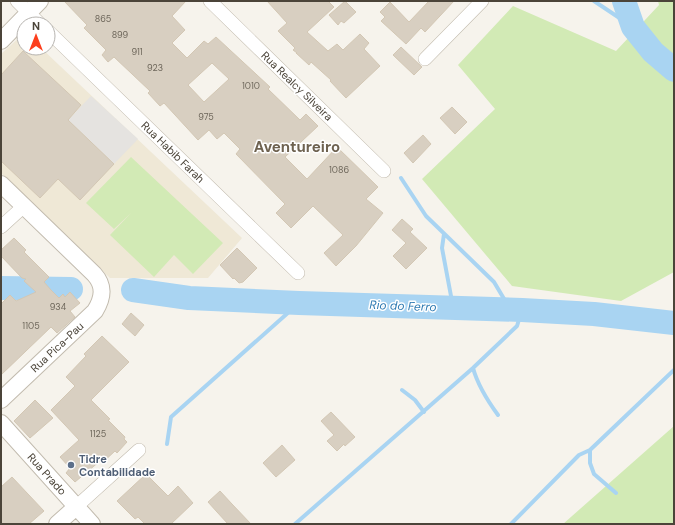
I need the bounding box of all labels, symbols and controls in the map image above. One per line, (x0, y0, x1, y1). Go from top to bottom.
house number: 865 (95, 13, 111, 25)
north arrow (16, 16, 56, 56)
text: N (32, 19, 40, 33)
house number: 899 (112, 29, 129, 41)
house number: 911 (131, 46, 143, 58)
street label: Rua Realcy Silveira (258, 48, 336, 124)
house number: 923 (147, 62, 163, 74)
house number: 1010 (242, 80, 260, 92)
house number: 975 (198, 111, 214, 123)
street label: Rua Habib Farah (138, 118, 208, 186)
district label: Aventureiro (254, 137, 340, 157)
house number: 1086 (329, 164, 349, 176)
water label: Rio do Ferro (369, 297, 437, 315)
house number: 934 (50, 301, 67, 313)
street label: Rua Pica-Pau (28, 319, 86, 375)
house number: 1105 (22, 320, 40, 332)
house number: 1125 (90, 428, 106, 440)
street label: Rua Prado (25, 450, 69, 498)
place label: Tidre Contabilidade (79, 452, 156, 479)
marker: Tidre Contabilidade (66, 460, 76, 470)

